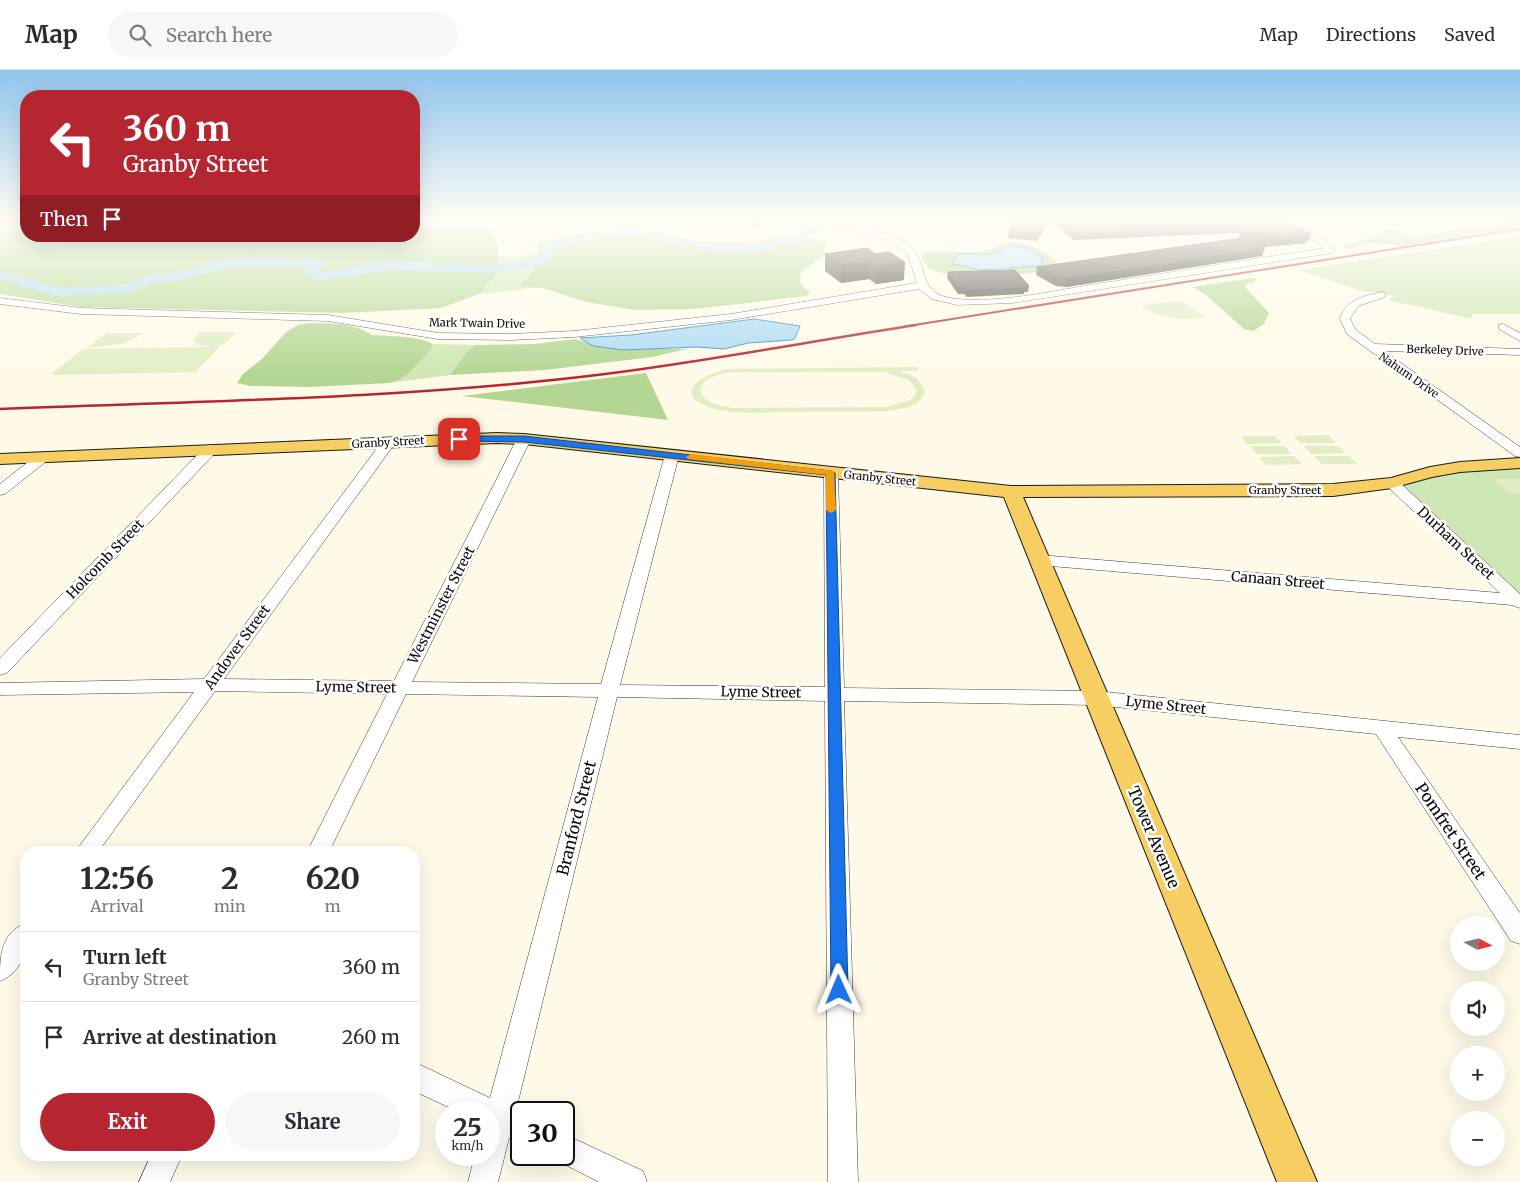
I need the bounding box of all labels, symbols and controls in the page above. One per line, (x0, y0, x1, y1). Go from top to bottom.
search box (108, 12, 458, 57)
text: Map (25, 19, 78, 50)
icon: search (126, 21, 154, 49)
text: Search here (166, 23, 272, 47)
text: Map (1260, 23, 1298, 46)
text: Directions (1326, 23, 1416, 46)
text: Saved (1444, 23, 1495, 46)
text: 360 m (123, 107, 231, 151)
icon: left (40, 110, 105, 175)
text: Granby Street (123, 150, 268, 178)
icon: arrive (98, 205, 126, 233)
text: Then (40, 207, 88, 231)
street label: Mark Twain Drive (429, 315, 525, 331)
street label: Berkeley Drive (1406, 342, 1484, 358)
street label: Nahum Drive (1376, 349, 1442, 401)
pin (438, 418, 480, 460)
icon: arrive (445, 425, 473, 453)
street label: Granby Street (351, 433, 425, 451)
street label: Granby Street (843, 467, 918, 489)
street label: Granby Street (1249, 483, 1322, 497)
street label: Durham Street (1414, 503, 1499, 584)
street label: Holcomb Street (62, 515, 148, 603)
street label: Westminster Street (403, 543, 479, 668)
street label: Canaan Street (1230, 567, 1326, 593)
street label: Andover Street (200, 601, 274, 694)
street label: Lyme Street (315, 677, 397, 697)
street label: Lyme Street (720, 682, 802, 702)
street label: Lyme Street (1125, 692, 1208, 718)
street label: Branford Street (552, 758, 600, 878)
street label: Pomfret Street (1411, 779, 1491, 884)
street label: Tower Avenue (1124, 783, 1184, 891)
text: 12:56 (80, 859, 154, 897)
text: 2 (221, 859, 239, 897)
text: 620 (306, 859, 360, 897)
text: Arrival (90, 896, 144, 916)
text: min (214, 896, 246, 916)
text: m (325, 896, 341, 916)
north arrow (1450, 916, 1505, 971)
map controls (1450, 916, 1505, 1166)
text: Turn left (83, 945, 167, 969)
icon: left (40, 953, 68, 981)
text: 360 m (342, 955, 400, 979)
position arrow (812, 963, 864, 1015)
text: Granby Street (83, 969, 189, 989)
button: sound (1450, 981, 1505, 1036)
icon: arrive (40, 1023, 68, 1051)
text: Arrive at destination (83, 1025, 277, 1049)
text: 260 m (342, 1025, 400, 1049)
button: + (1450, 1046, 1505, 1101)
button: Exit (40, 1093, 215, 1151)
button: Share (225, 1093, 400, 1151)
speed limit sign: 30 (510, 1101, 575, 1166)
text: 25 (453, 1111, 482, 1143)
button: − (1450, 1111, 1505, 1166)
text: km/h (452, 1138, 483, 1153)

